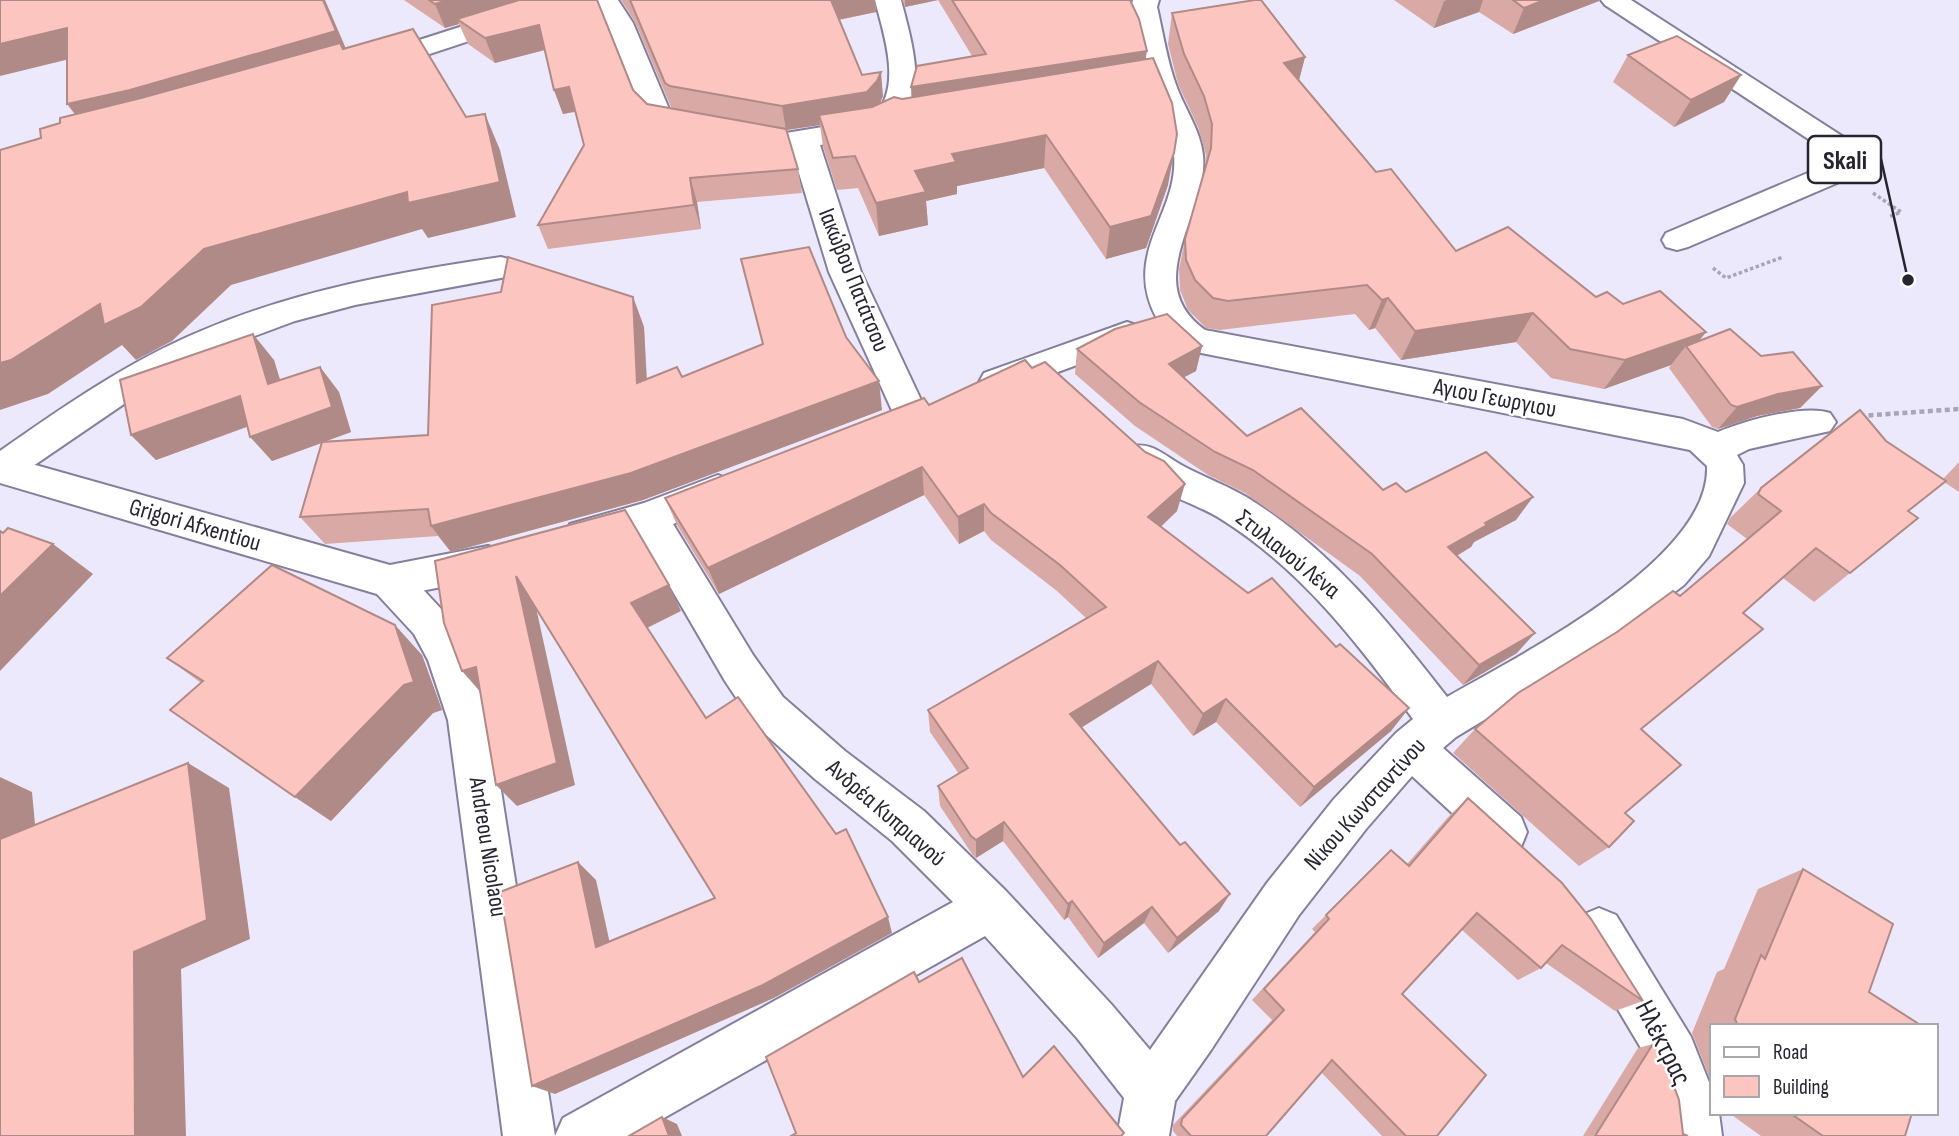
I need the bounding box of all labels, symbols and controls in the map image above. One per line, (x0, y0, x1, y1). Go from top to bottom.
callout: Skali (1808, 136, 1881, 183)
text: Skali (1823, 146, 1867, 177)
street label: Ιακώβου Πατάτσου (812, 204, 896, 356)
street label: Αγιου Γεωργιου (1430, 372, 1559, 424)
street label: Grigori Afxentiou (126, 492, 264, 558)
street label: Στυλιανού Λένα (1230, 503, 1346, 605)
street label: Νίκου Κωνσταντίνου (1298, 732, 1432, 876)
street label: Ανδρέα Κυπριανού (820, 753, 952, 873)
street label: Andreou Nicolaou (463, 774, 513, 919)
street label: Ηλέκτρας (1628, 995, 1698, 1091)
legend (1710, 1024, 1938, 1115)
text: Road (1773, 1040, 1808, 1065)
text: Building (1773, 1075, 1829, 1100)

